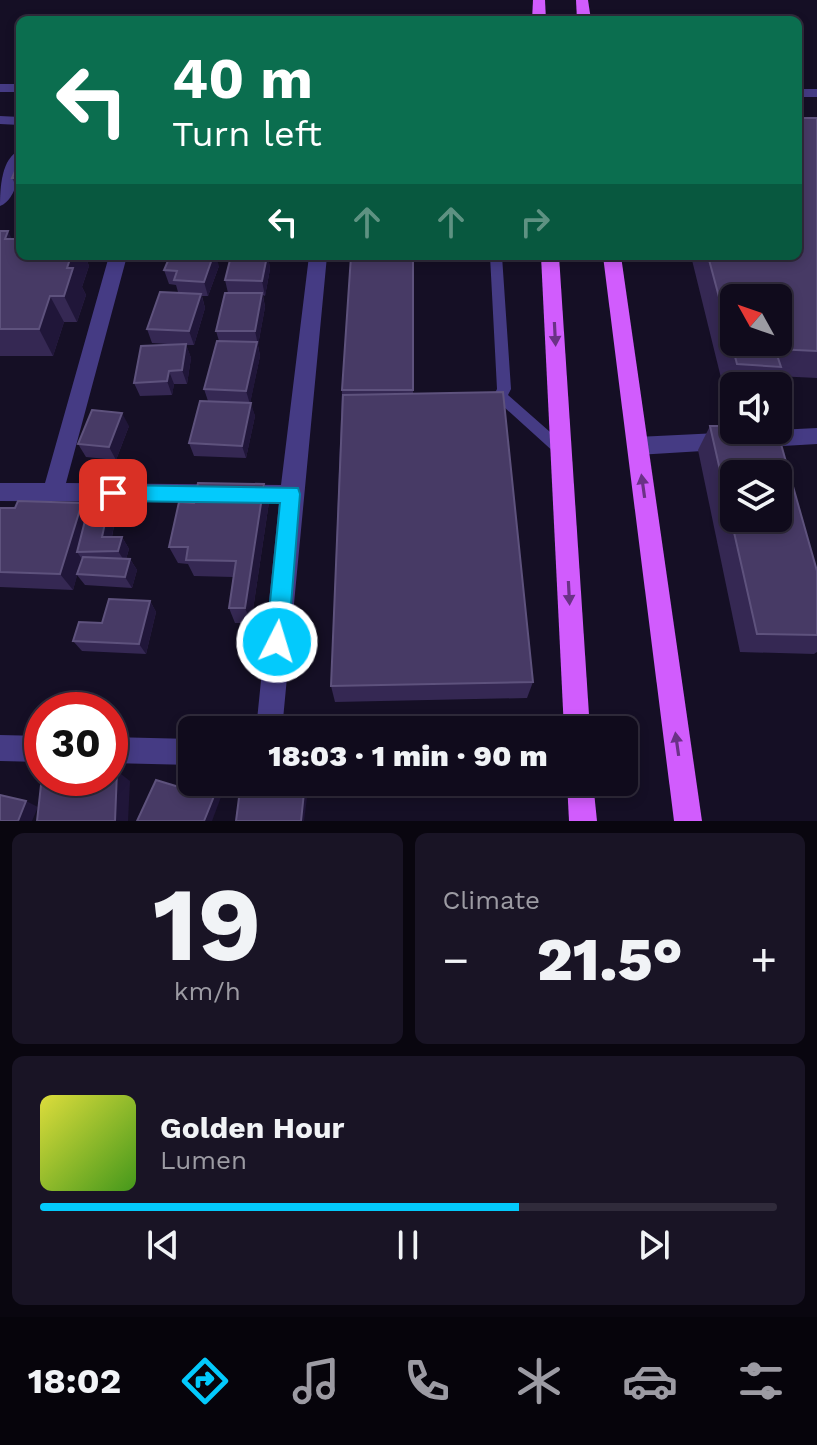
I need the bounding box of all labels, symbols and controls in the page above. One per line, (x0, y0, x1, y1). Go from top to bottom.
text: 40 m (172, 46, 313, 112)
icon: left (40, 48, 144, 152)
text: Turn left (172, 113, 322, 155)
icon: left (261, 200, 305, 244)
icon: ahead (345, 200, 389, 244)
icon: ahead (429, 200, 473, 244)
icon: right (513, 200, 557, 244)
north arrow (720, 284, 792, 356)
map controls (720, 284, 792, 532)
one-way arrow (548, 322, 561, 347)
button: sound (720, 372, 792, 444)
pin (79, 459, 147, 527)
button: layers (720, 460, 792, 532)
icon: arrive (91, 471, 135, 515)
one-way arrow (636, 473, 649, 498)
one-way arrow (563, 581, 576, 606)
position arrow (235, 600, 319, 684)
speed limit sign: 30 (24, 692, 128, 796)
one-way arrow (670, 731, 683, 756)
text: 18:03 · 1 min · 90 m (268, 738, 548, 773)
text: 19 (153, 863, 262, 985)
text: Climate (443, 885, 540, 915)
text: 21.5° (537, 924, 683, 995)
text: − (443, 934, 469, 986)
text: + (750, 934, 777, 986)
text: km/h (174, 976, 241, 1006)
text: Golden Hour (160, 1110, 344, 1145)
text: Lumen (160, 1145, 247, 1175)
icon: previous (141, 1223, 185, 1267)
icon: pause (386, 1223, 430, 1267)
icon: next (632, 1223, 676, 1267)
icon: directions (177, 1353, 233, 1409)
icon: music (288, 1353, 344, 1409)
icon: phone (399, 1353, 455, 1409)
icon: climate (511, 1353, 567, 1409)
icon: car (622, 1353, 678, 1409)
icon: filters (733, 1353, 789, 1409)
text: 18:02 (28, 1360, 121, 1402)

